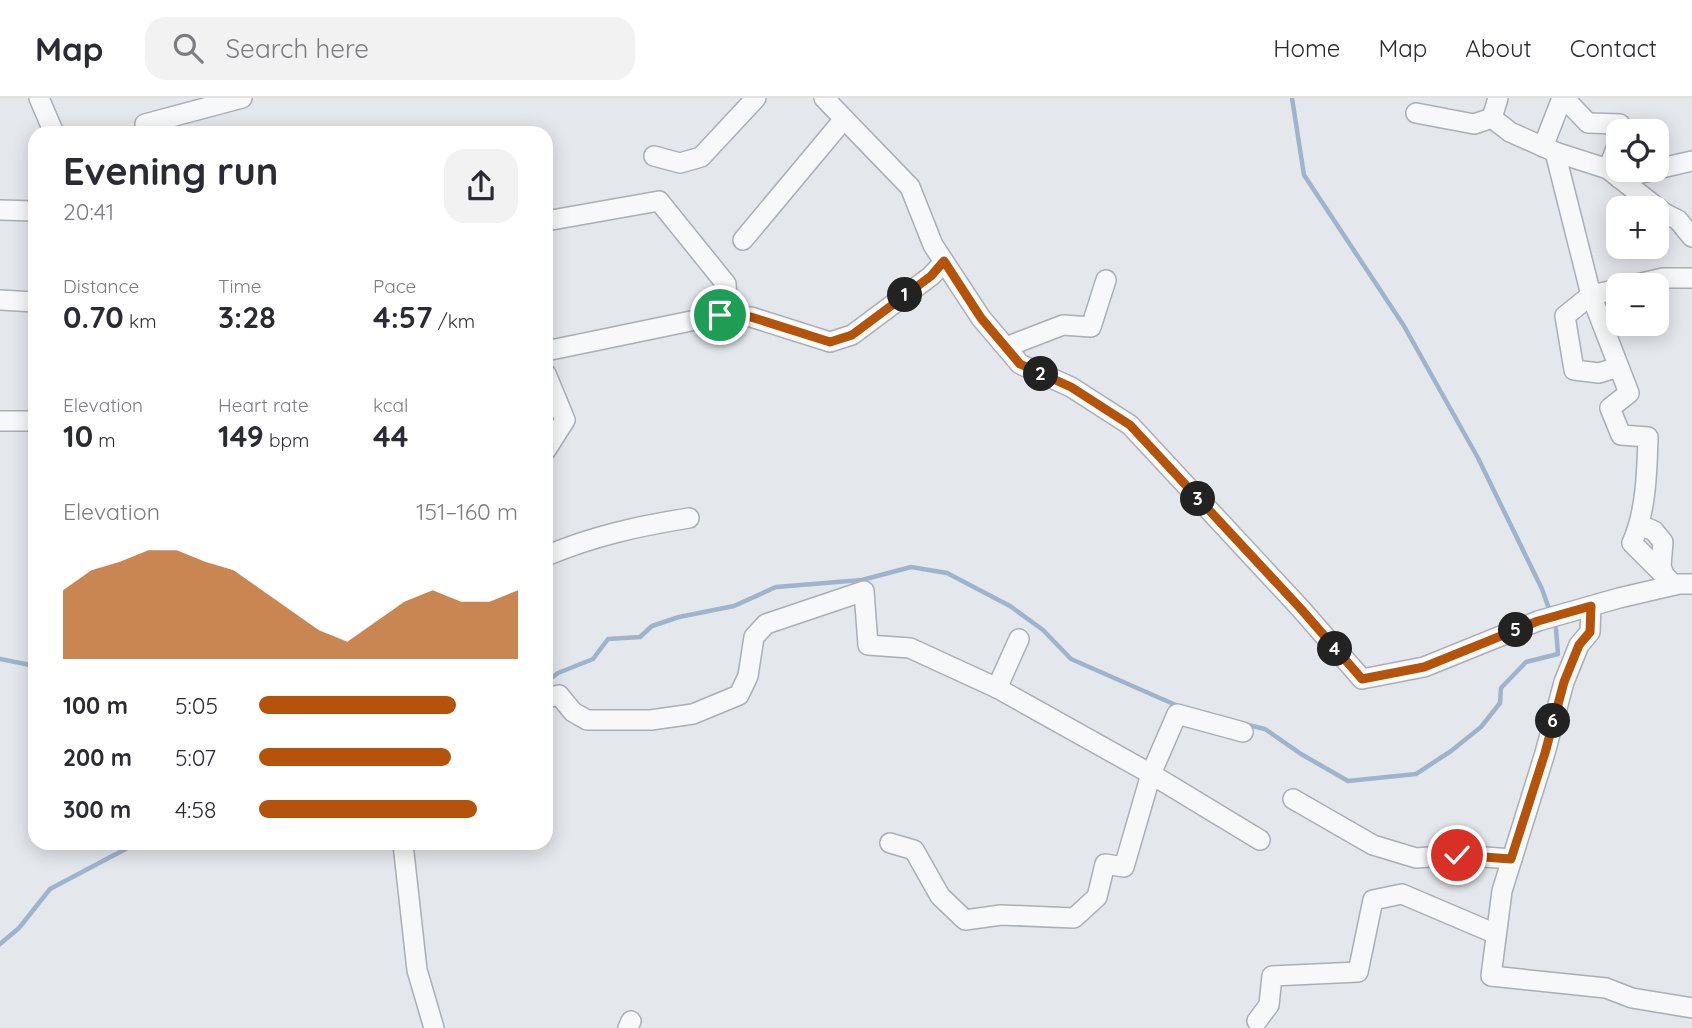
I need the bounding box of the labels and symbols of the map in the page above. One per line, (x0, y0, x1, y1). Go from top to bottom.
pin: 1 (888, 278, 922, 312)
pin (690, 285, 750, 345)
pin: 2 (1024, 356, 1058, 392)
pin: 3 (1180, 482, 1216, 516)
pin: 5 (1498, 612, 1534, 648)
pin: 4 (1318, 632, 1352, 666)
pin: 6 (1536, 704, 1570, 738)
pin (1427, 825, 1487, 885)

